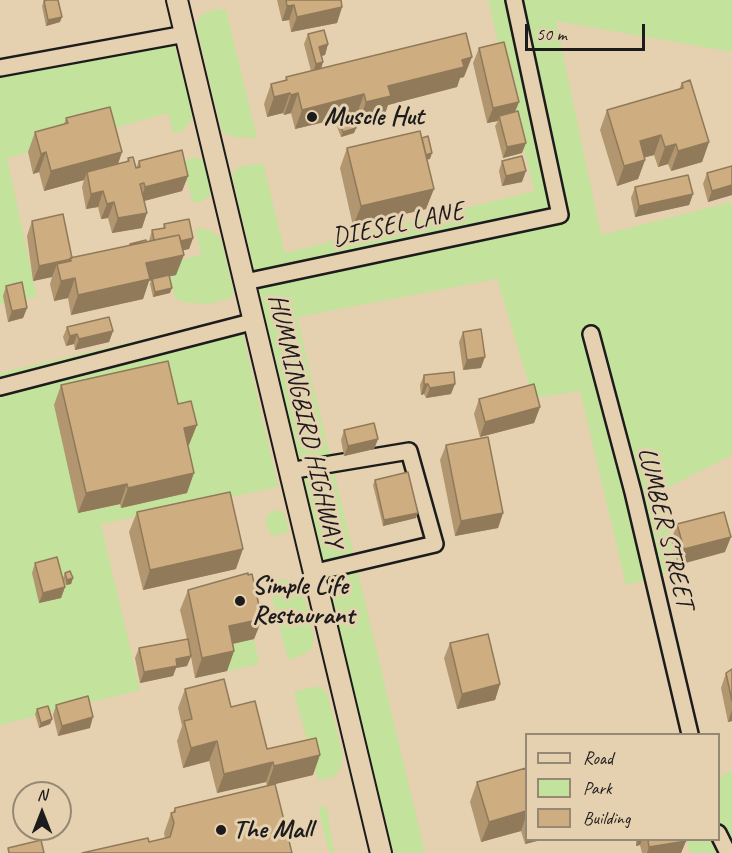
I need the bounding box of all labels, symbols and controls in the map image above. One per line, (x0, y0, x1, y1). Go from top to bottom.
scale bar (528, 12, 648, 50)
text: 50 m (536, 23, 567, 45)
place label: Muscle Hut (324, 101, 424, 133)
marker: Muscle Hut (305, 110, 319, 124)
street label: DIESEL LANE (329, 196, 467, 254)
street label: HUMMINGBIRD HIGHWAY (261, 291, 349, 551)
street label: LUMBER STREET (630, 444, 700, 612)
place label: Simple Life Restaurant (252, 570, 354, 632)
marker: Simple Life Restaurant (233, 594, 247, 608)
legend (525, 733, 720, 841)
text: Road (583, 747, 613, 769)
text: Park (583, 777, 612, 799)
north arrow (12, 781, 72, 841)
text: N (37, 785, 47, 805)
text: Building (583, 807, 630, 829)
place label: The Mall (233, 814, 313, 846)
marker: The Mall (214, 823, 228, 837)

